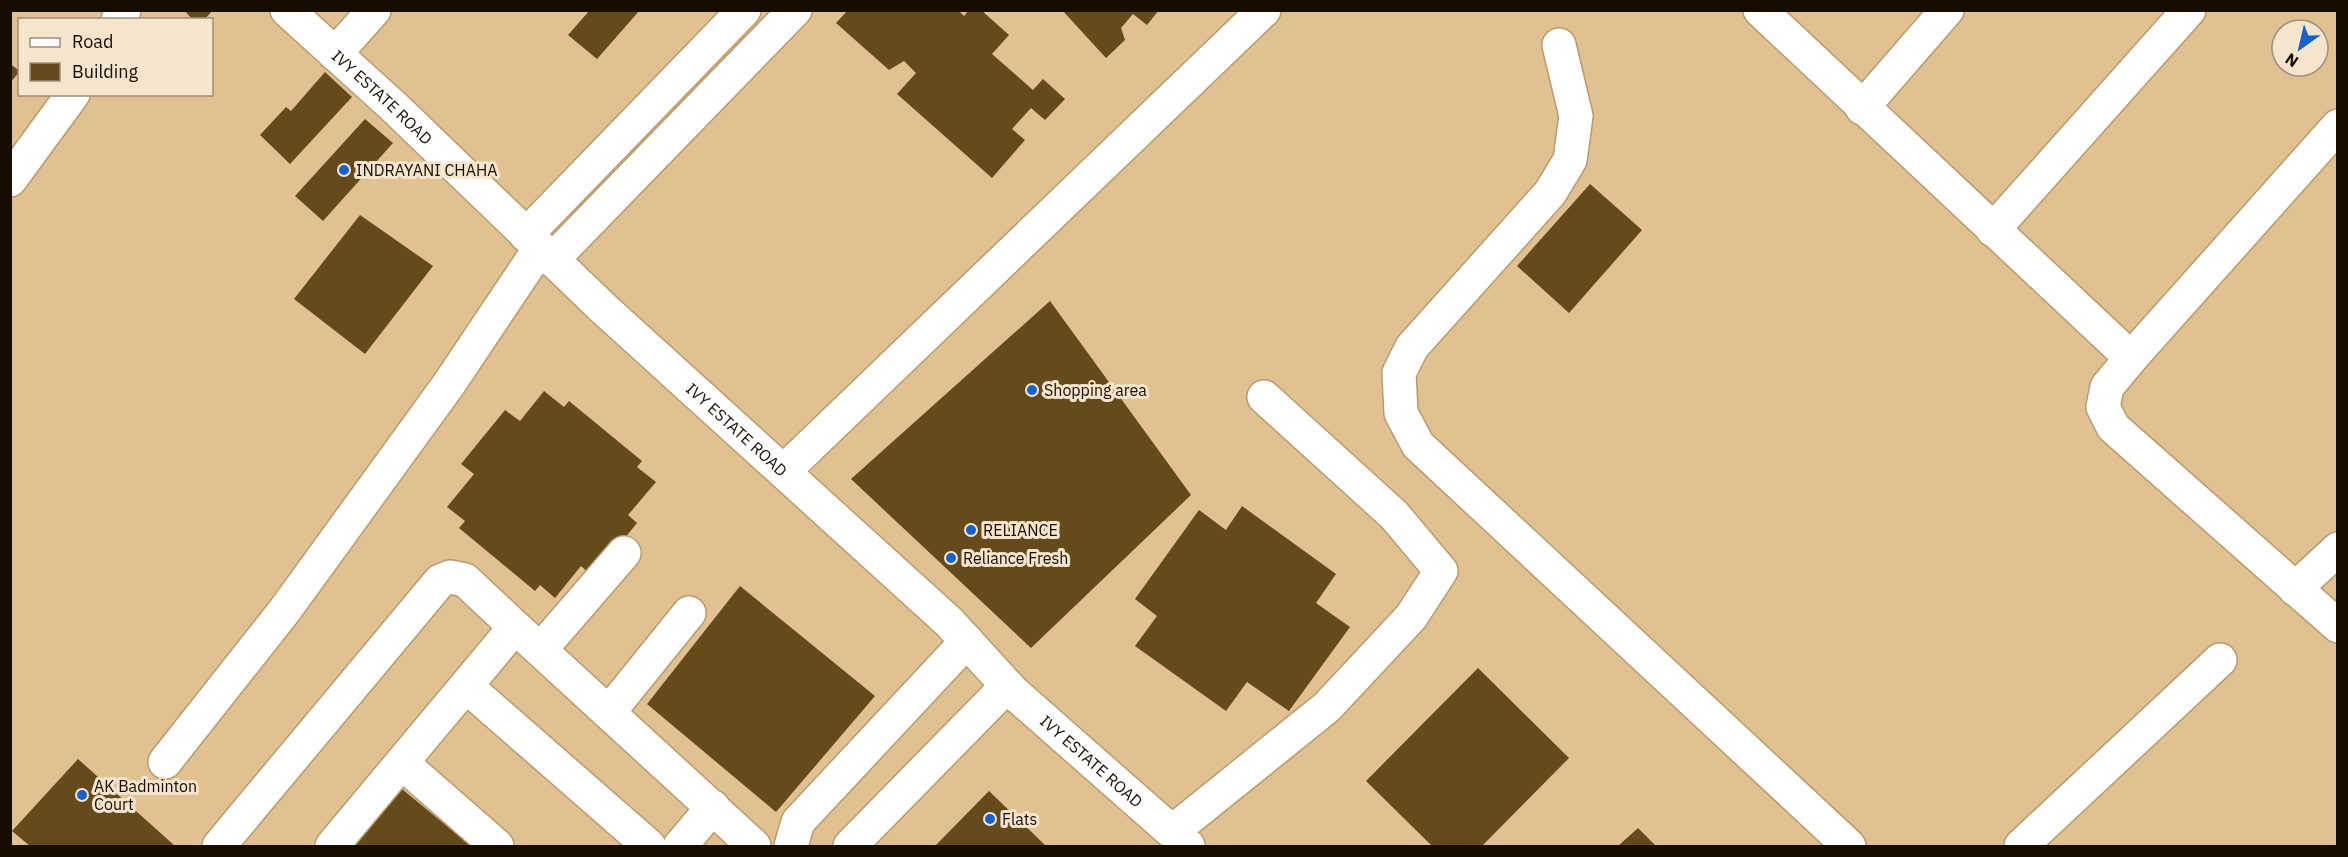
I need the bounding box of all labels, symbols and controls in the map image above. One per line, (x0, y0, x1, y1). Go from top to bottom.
legend (18, 18, 213, 96)
north arrow (2270, 18, 2330, 78)
text: Road (72, 30, 113, 53)
street label: IVY ESTATE ROAD (328, 46, 437, 148)
text: N (2281, 49, 2302, 72)
text: Building (72, 60, 139, 83)
place label: INDRAYANI CHAHA (356, 160, 498, 180)
marker: INDRAYANI CHAHA (337, 163, 351, 177)
street label: IVY ESTATE ROAD (682, 378, 792, 480)
place label: Shopping area (1044, 380, 1147, 400)
marker: Shopping area (1025, 383, 1039, 397)
place label: RELIANCE (983, 520, 1058, 540)
marker: RELIANCE (964, 523, 978, 537)
place label: Reliance Fresh (963, 548, 1068, 568)
marker: Reliance Fresh (944, 551, 958, 565)
street label: IVY ESTATE ROAD (1036, 711, 1147, 811)
place label: AK Badminton Court (94, 776, 197, 814)
marker: AK Badminton Court (75, 788, 89, 802)
place label: Flats (1002, 809, 1037, 829)
marker: Flats (983, 812, 997, 826)

